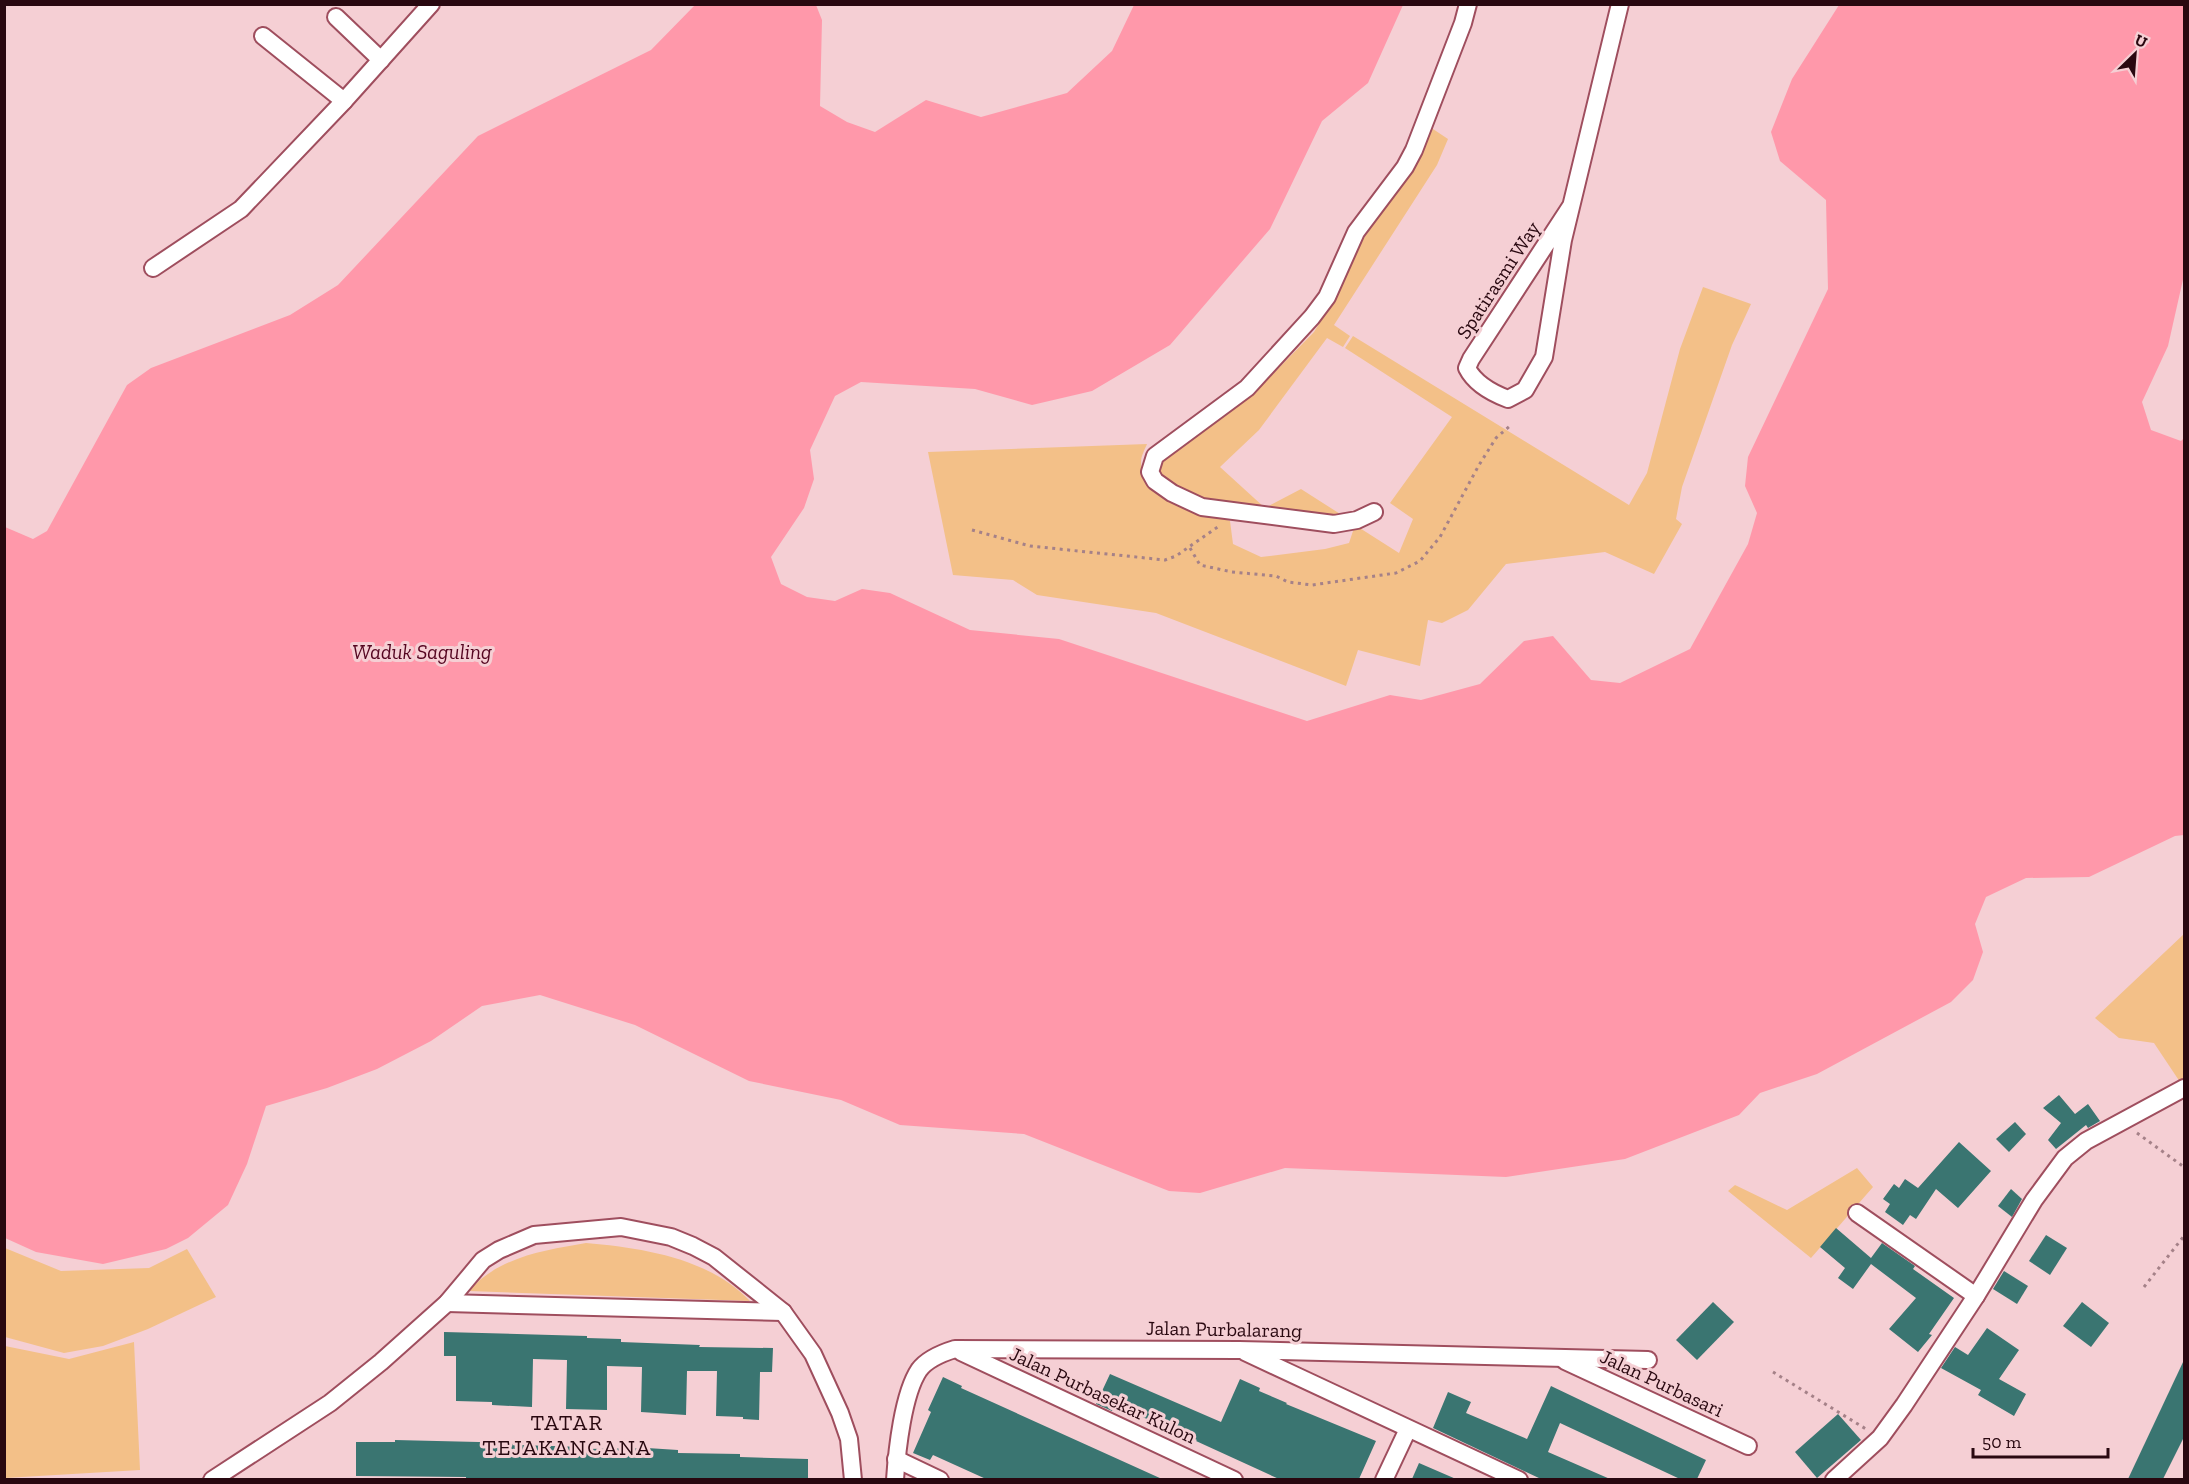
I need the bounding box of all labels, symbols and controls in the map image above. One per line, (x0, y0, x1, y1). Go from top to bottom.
north arrow (2105, 24, 2165, 84)
text: U (2132, 30, 2151, 52)
street label: Spatirasmi Way (1451, 216, 1545, 343)
water label: Waduk Saguling (352, 639, 492, 664)
street label: Jalan Purbalarang (1146, 1316, 1302, 1342)
street label: Jalan Purbasekar Kulon (1006, 1341, 1200, 1449)
street label: Jalan Purbasari (1597, 1344, 1728, 1422)
district label: TATAR TEJAKANCANA (482, 1409, 652, 1461)
scale bar (1973, 1421, 2108, 1459)
text: 50 m (1982, 1431, 2022, 1453)

